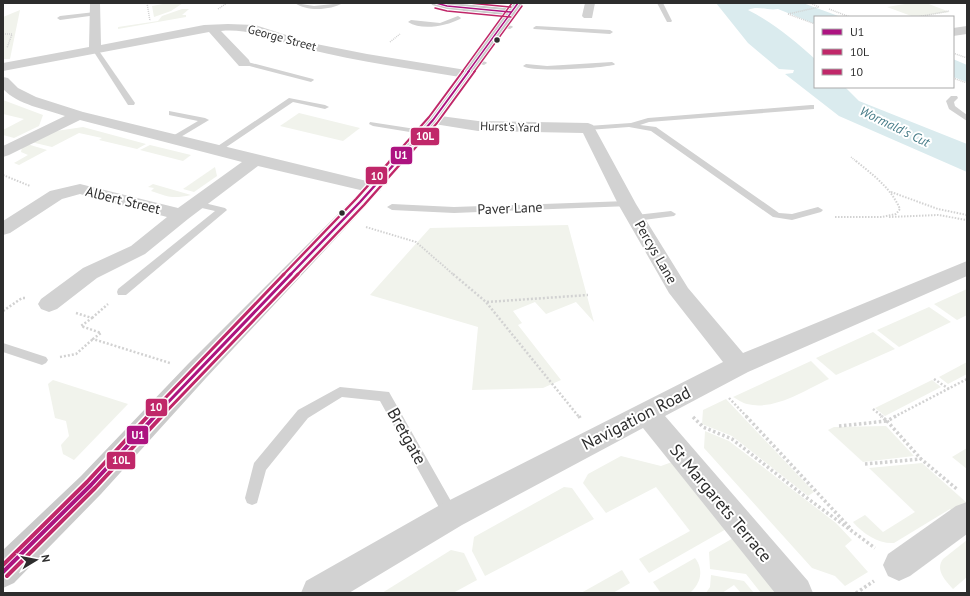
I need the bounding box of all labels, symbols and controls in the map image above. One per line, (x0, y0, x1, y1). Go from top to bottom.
legend (814, 16, 954, 88)
street label: George Street (246, 21, 318, 54)
text: U1 (850, 24, 864, 39)
unlabelled marker (492, 35, 502, 45)
text: 10L (850, 44, 869, 59)
text: 10 (850, 64, 864, 79)
water label: Wormald's Cut (857, 102, 933, 151)
street label: Hurst's Yard (480, 118, 540, 135)
line badge: 10L (410, 127, 440, 146)
text: 10L (416, 129, 434, 143)
line badge: U1 (390, 146, 413, 165)
text: U1 (394, 148, 408, 162)
line badge: 10 (365, 166, 388, 185)
text: 10 (371, 169, 383, 183)
street label: Albert Street (84, 182, 162, 218)
street label: Paver Lane (477, 198, 543, 218)
unlabelled marker (337, 208, 347, 218)
street label: Percys Lane (631, 217, 681, 287)
street label: Navigation Road (578, 381, 694, 455)
line badge: 10 (145, 398, 168, 417)
text: 10 (150, 400, 162, 414)
street label: Bretgate (382, 404, 432, 468)
line badge: U1 (126, 425, 149, 445)
text: U1 (131, 428, 145, 442)
street label: St Margarets Terrace (665, 439, 777, 567)
line badge: 10L (106, 451, 136, 470)
text: 10L (112, 453, 130, 467)
north arrow (16, 540, 56, 580)
text: N (38, 553, 53, 563)

